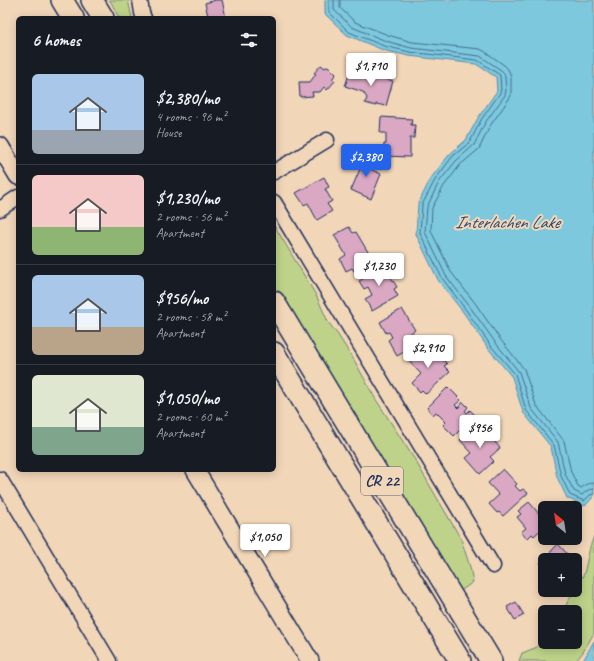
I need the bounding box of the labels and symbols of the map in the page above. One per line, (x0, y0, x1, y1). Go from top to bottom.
pin: $1,710 (338, 53, 404, 87)
pin: $2,380 (333, 144, 399, 178)
water label: Interlachen Lake (455, 211, 562, 233)
pin: $1,230 (346, 253, 412, 287)
pin: $2,910 (395, 335, 461, 369)
pin: $956 (456, 415, 504, 449)
road number: CR 22 (361, 467, 403, 495)
north arrow (538, 501, 582, 545)
pin: $1,050 (232, 524, 298, 558)

